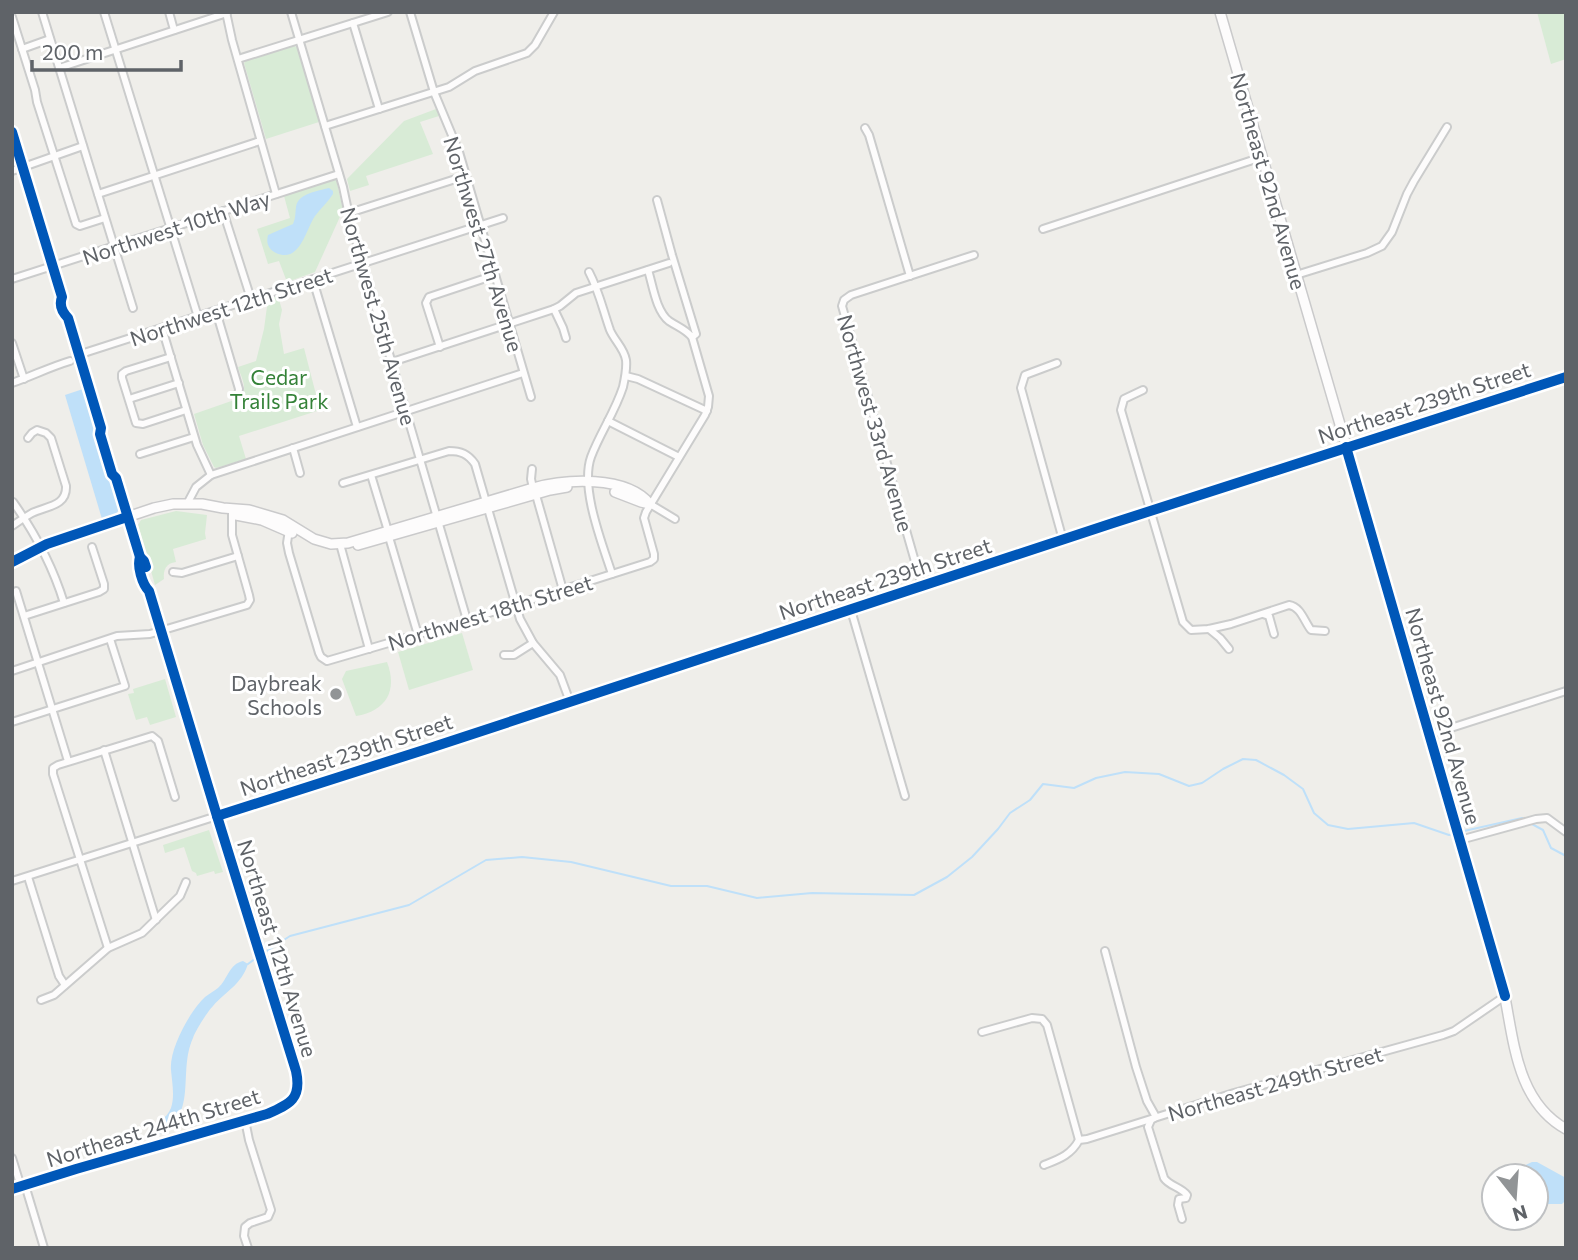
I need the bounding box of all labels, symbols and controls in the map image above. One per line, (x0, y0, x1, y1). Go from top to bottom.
scale bar (32, 28, 180, 72)
text: 200 m (42, 39, 103, 64)
street label: Northeast 92nd Avenue (1226, 70, 1312, 292)
street label: Northwest 27th Avenue (439, 133, 529, 355)
street label: Northwest 10th Way (79, 185, 273, 269)
street label: Northwest 25th Avenue (336, 204, 422, 428)
street label: Northwest 12th Street (127, 261, 335, 351)
street label: Northwest 33rd Avenue (833, 311, 919, 535)
street label: Northeast 239th Street (1315, 356, 1533, 448)
park label: Cedar Trails Park (229, 364, 329, 413)
street label: Northeast 239th Street (776, 532, 994, 624)
street label: Northwest 18th Street (385, 569, 595, 655)
street label: Northeast 92nd Avenue (1401, 605, 1487, 827)
place label: Daybreak Schools (231, 670, 322, 719)
marker: Daybreak Schools (328, 686, 344, 702)
street label: Northeast 239th Street (237, 708, 455, 800)
street label: Northeast 112th Avenue (233, 836, 323, 1060)
street label: Northeast 249th Street (1165, 1040, 1385, 1126)
street label: Northeast 244th Street (43, 1083, 263, 1171)
north arrow (1480, 1162, 1550, 1232)
text: N (1510, 1201, 1530, 1227)

